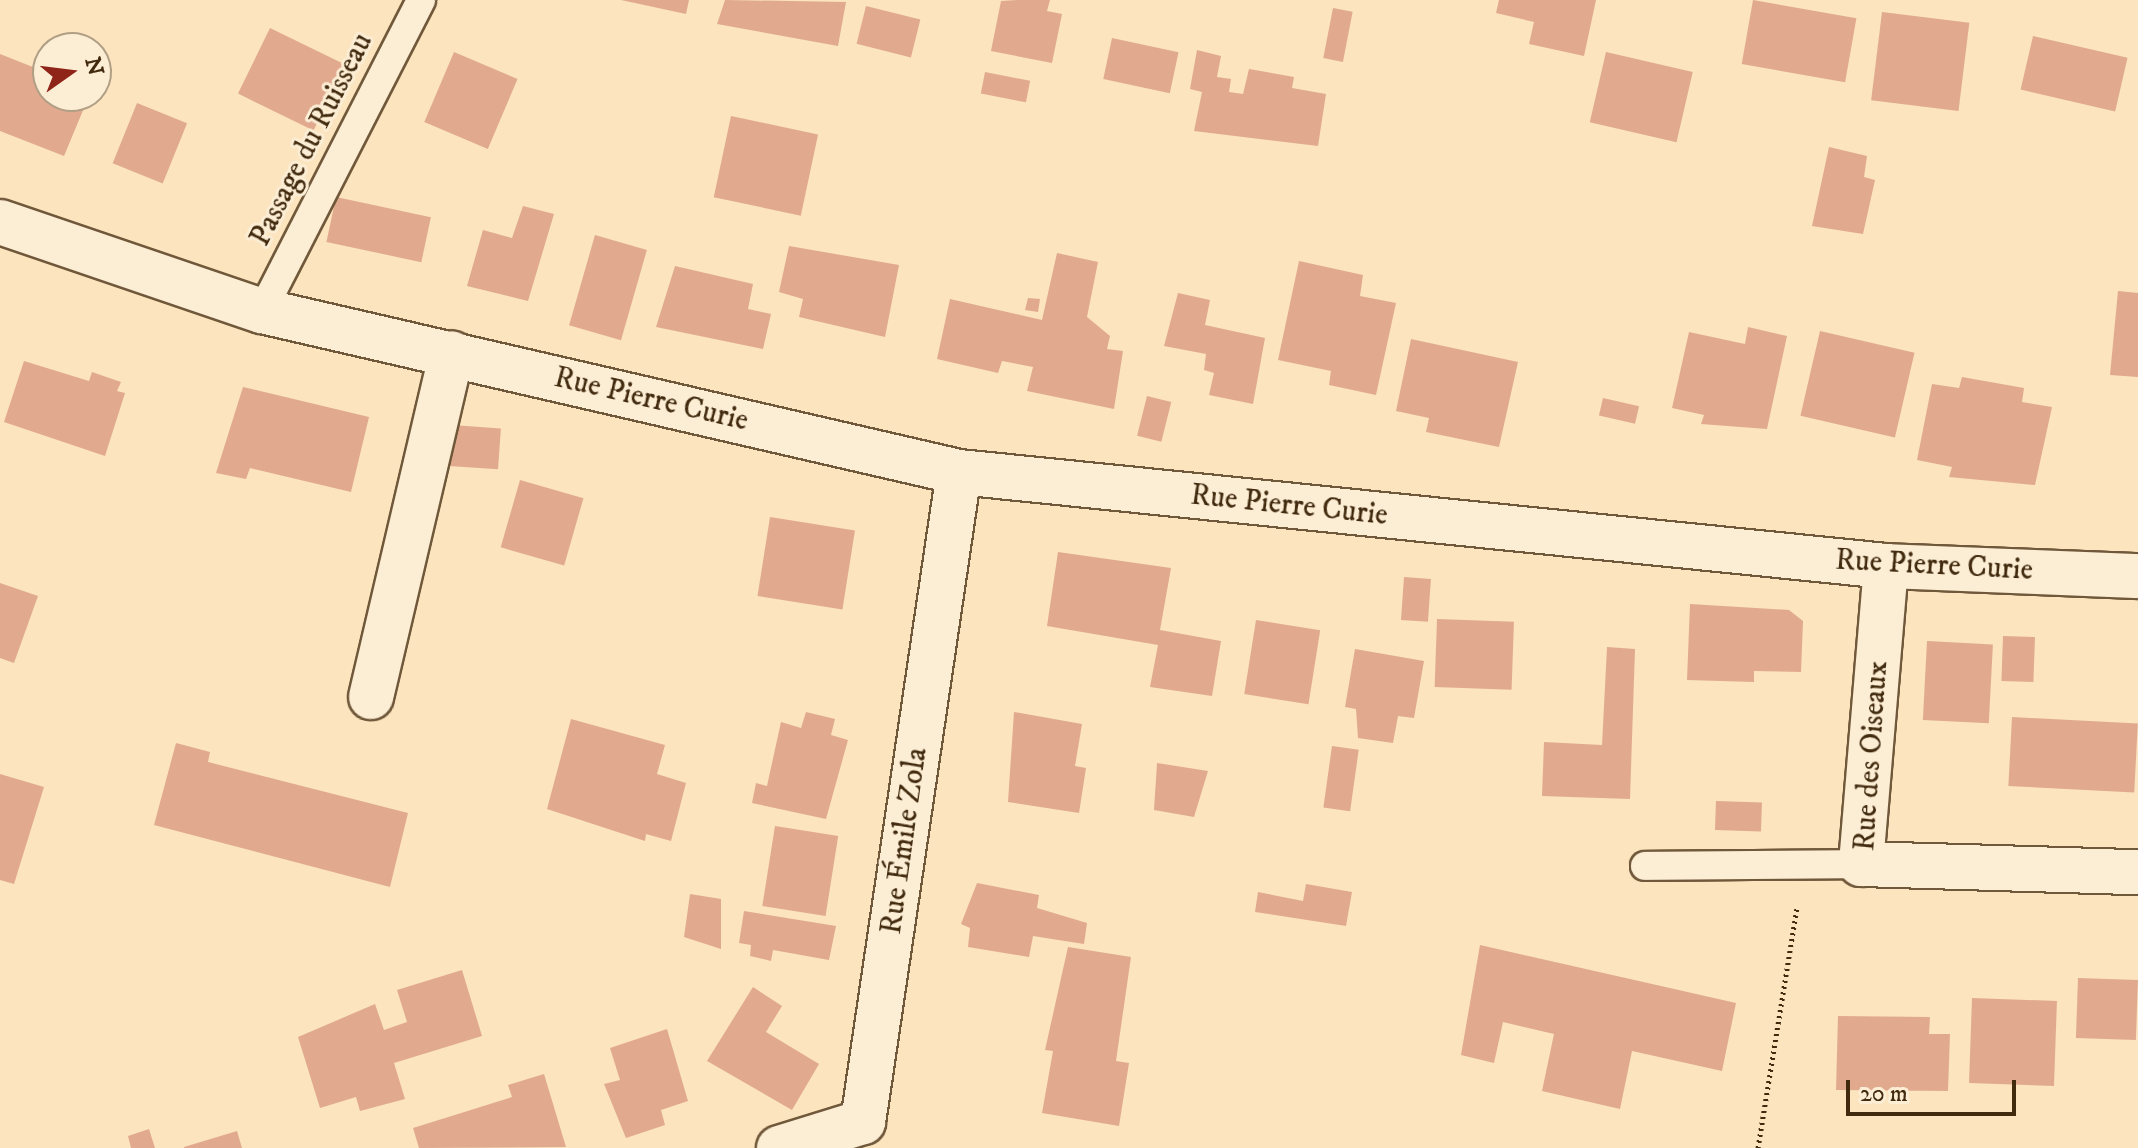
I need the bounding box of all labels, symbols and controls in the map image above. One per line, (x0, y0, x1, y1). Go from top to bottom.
street label: Passage du Ruisseau (243, 28, 381, 252)
north arrow (32, 32, 112, 112)
text: N (79, 55, 109, 79)
street label: Rue Pierre Curie (551, 360, 751, 440)
street label: Rue Pierre Curie (1189, 478, 1389, 534)
street label: Rue Pierre Curie (1834, 543, 2034, 589)
street label: Rue des Oiseaux (1847, 660, 1897, 852)
street label: Rue Émile Zola (874, 745, 936, 937)
scale bar (1850, 1064, 2020, 1114)
text: 20 m (1860, 1079, 1908, 1109)

